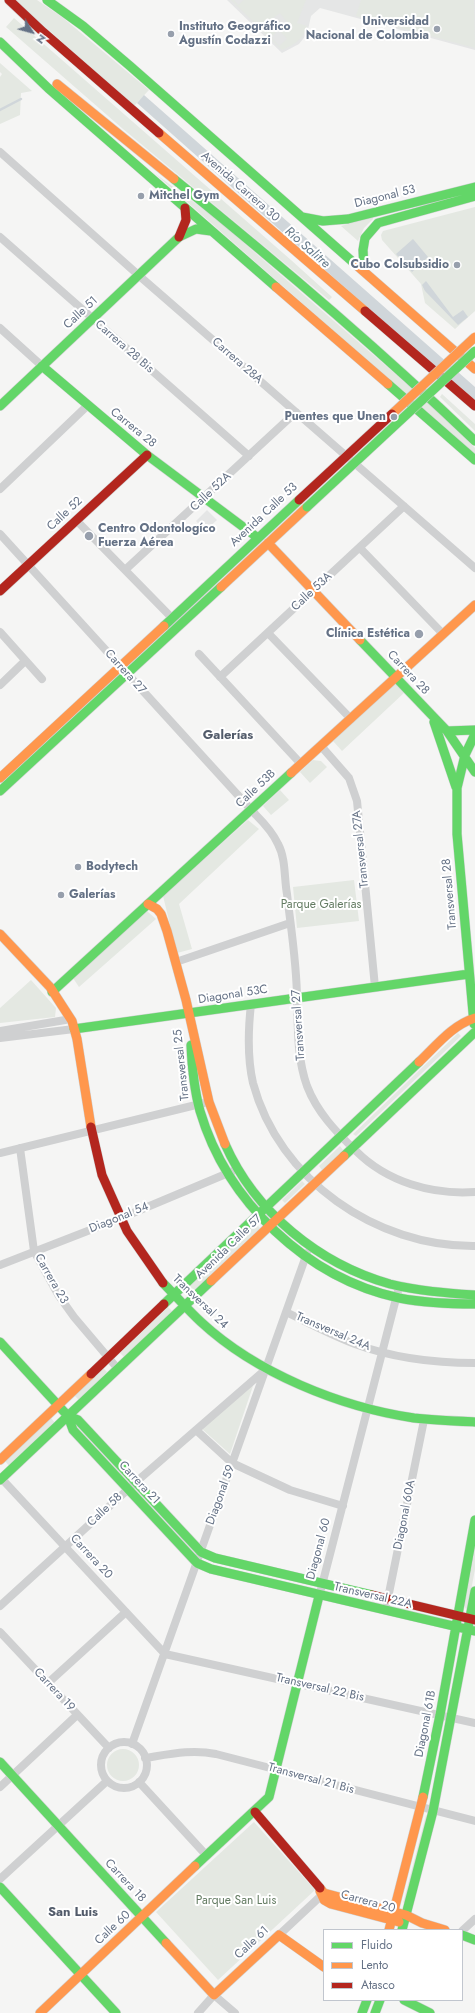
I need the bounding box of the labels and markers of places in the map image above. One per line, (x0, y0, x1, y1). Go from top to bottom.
place label: Universidad Nacional de Colombia (306, 15, 429, 43)
place label: Instituto Geográfico Agustín Codazzi (179, 20, 291, 48)
marker: Universidad Nacional de Colombia (432, 24, 442, 34)
marker: Instituto Geográfico Agustín Codazzi (166, 29, 176, 39)
place label: Mitchel Gym (149, 189, 219, 203)
marker: Mitchel Gym (136, 191, 146, 201)
place label: Cubo Colsubsidio (351, 258, 449, 272)
marker: Cubo Colsubsidio (452, 260, 462, 270)
place label: Puentes que Unen (284, 410, 386, 424)
marker: Puentes que Unen (389, 412, 399, 422)
place label: Centro Odontologíco Fuerza Aérea (98, 522, 216, 550)
marker: Centro Odontologíco Fuerza Aérea (83, 530, 95, 542)
place label: Clínica Estética (326, 627, 410, 641)
marker: Clínica Estética (413, 628, 425, 640)
place label: Bodytech (86, 860, 138, 874)
marker: Bodytech (73, 862, 83, 872)
place label: Galerías (69, 888, 116, 902)
marker: Galerías (56, 890, 66, 900)

